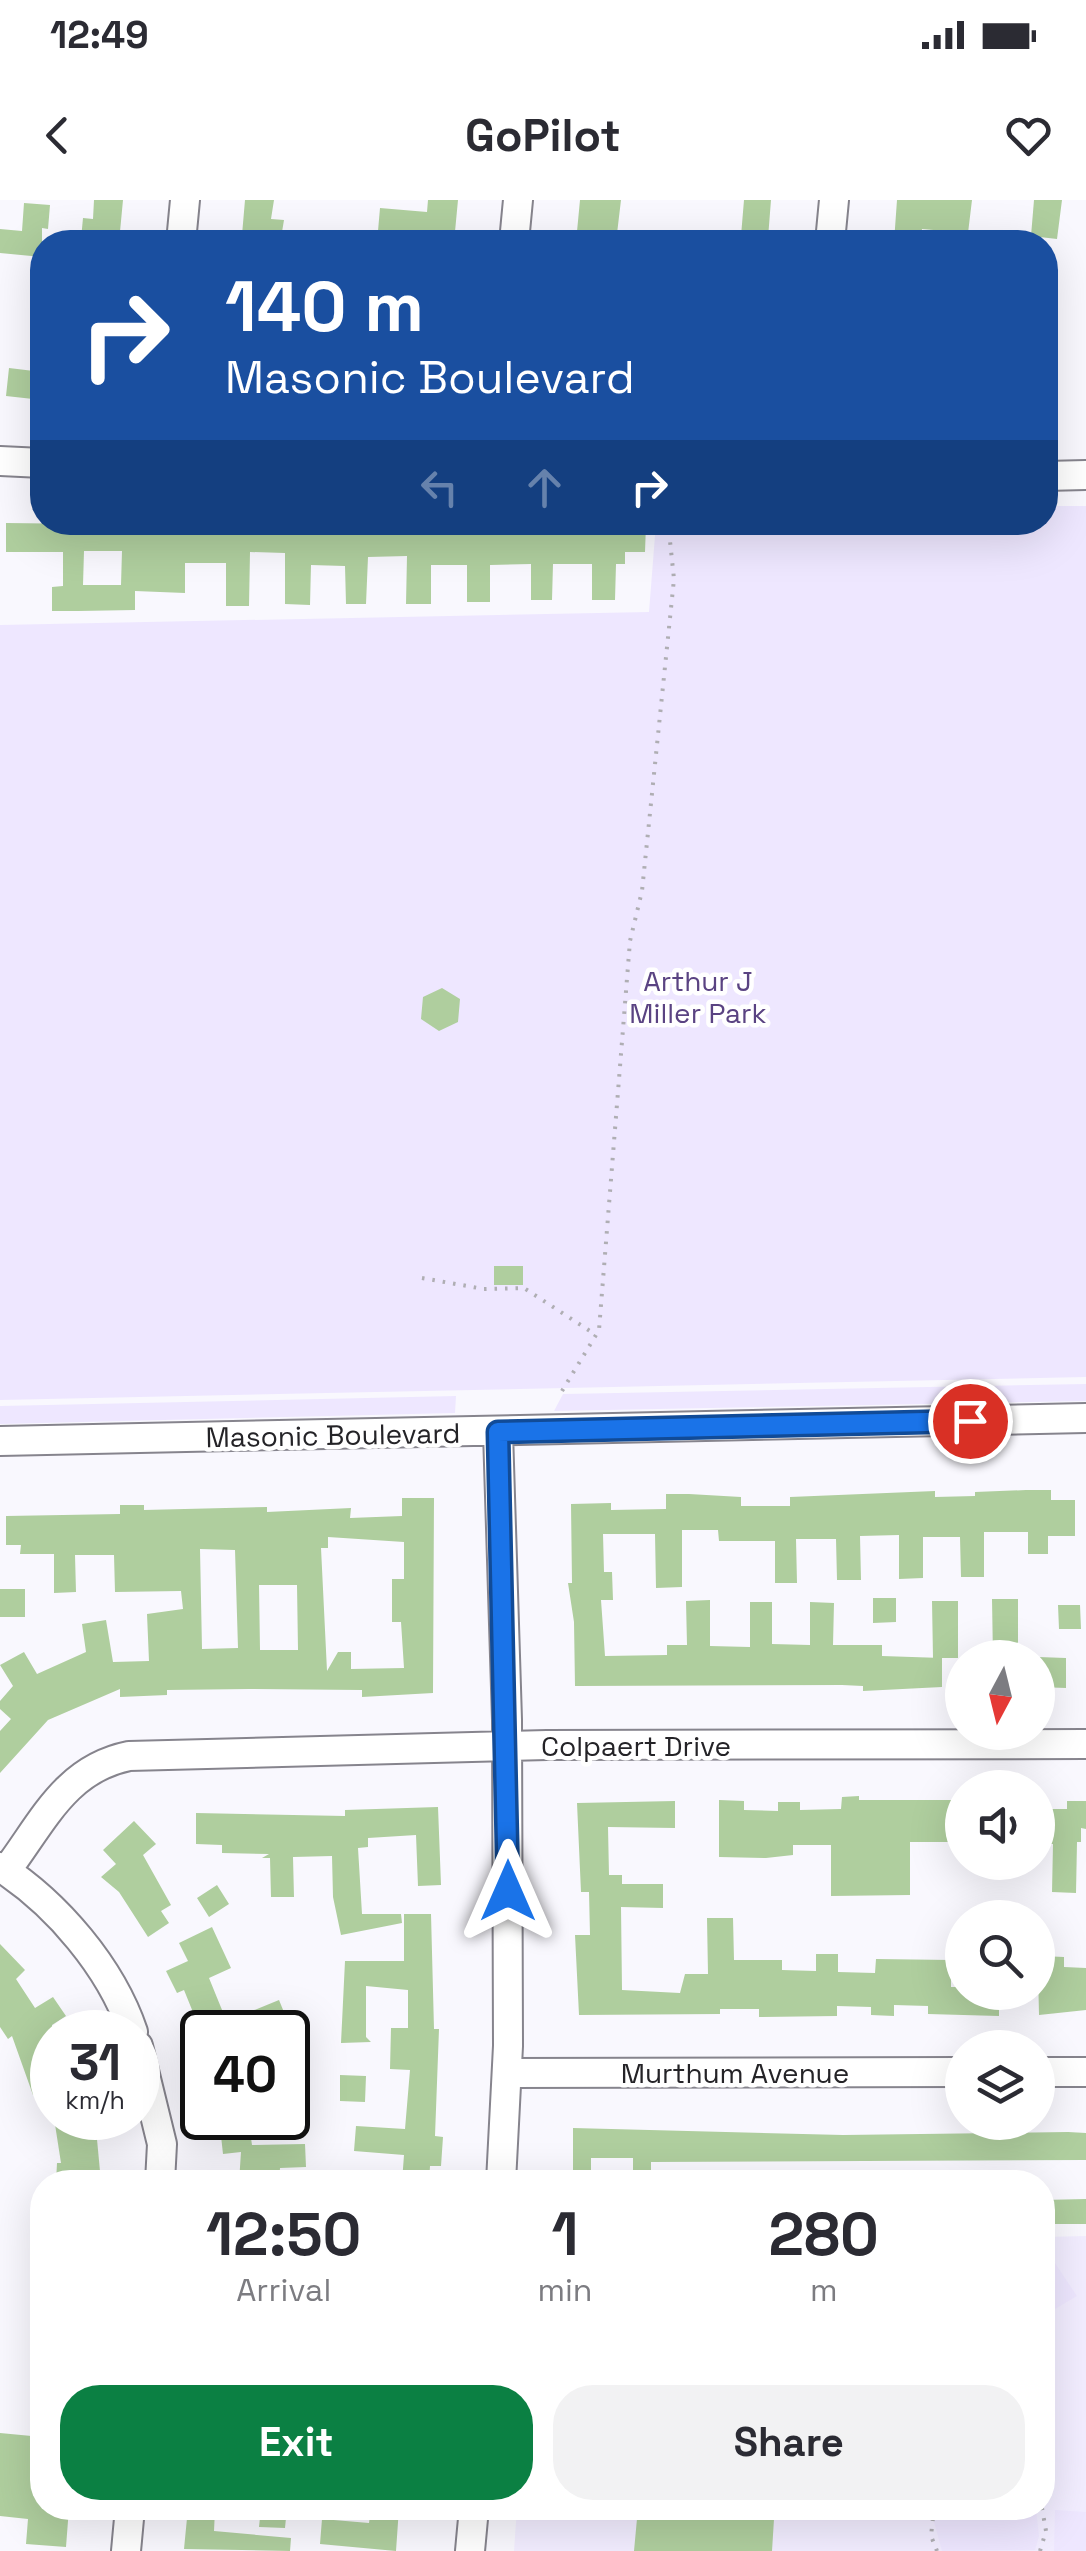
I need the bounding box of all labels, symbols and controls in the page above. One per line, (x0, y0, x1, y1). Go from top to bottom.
text: 12:49 (50, 11, 149, 59)
text: GoPilot (465, 107, 621, 164)
icon: back (30, 108, 85, 163)
icon: heart (1001, 108, 1056, 163)
text: 140 m (225, 262, 424, 351)
icon: right (60, 270, 190, 400)
text: Masonic Boulevard (225, 349, 635, 406)
icon: left (412, 460, 467, 515)
icon: ahead (517, 460, 572, 515)
icon: right (622, 460, 677, 515)
park label: Arthur J Miller Park (629, 963, 767, 1031)
pin (928, 1379, 1013, 1464)
icon: arrive (943, 1394, 998, 1449)
street label: Masonic Boulevard (205, 1415, 461, 1455)
north arrow (945, 1640, 1055, 1750)
map controls (945, 1640, 1055, 2140)
street label: Colpaert Drive (541, 1728, 731, 1764)
button: sound (945, 1770, 1055, 1880)
position arrow (456, 1839, 560, 1943)
button: search (945, 1900, 1055, 2010)
speed limit sign: 40 (180, 2010, 310, 2140)
button: layers (945, 2030, 1055, 2140)
text: 31 (69, 2031, 121, 2095)
street label: Murthum Avenue (621, 2055, 849, 2091)
text: km/h (65, 2084, 125, 2116)
text: 12:50 (206, 2196, 362, 2273)
text: 1 (551, 2196, 579, 2273)
text: 280 (768, 2196, 879, 2273)
text: Arrival (236, 2270, 331, 2310)
text: min (538, 2270, 592, 2310)
text: m (810, 2270, 838, 2310)
button: Exit (60, 2385, 533, 2500)
button: Share (553, 2385, 1025, 2500)

